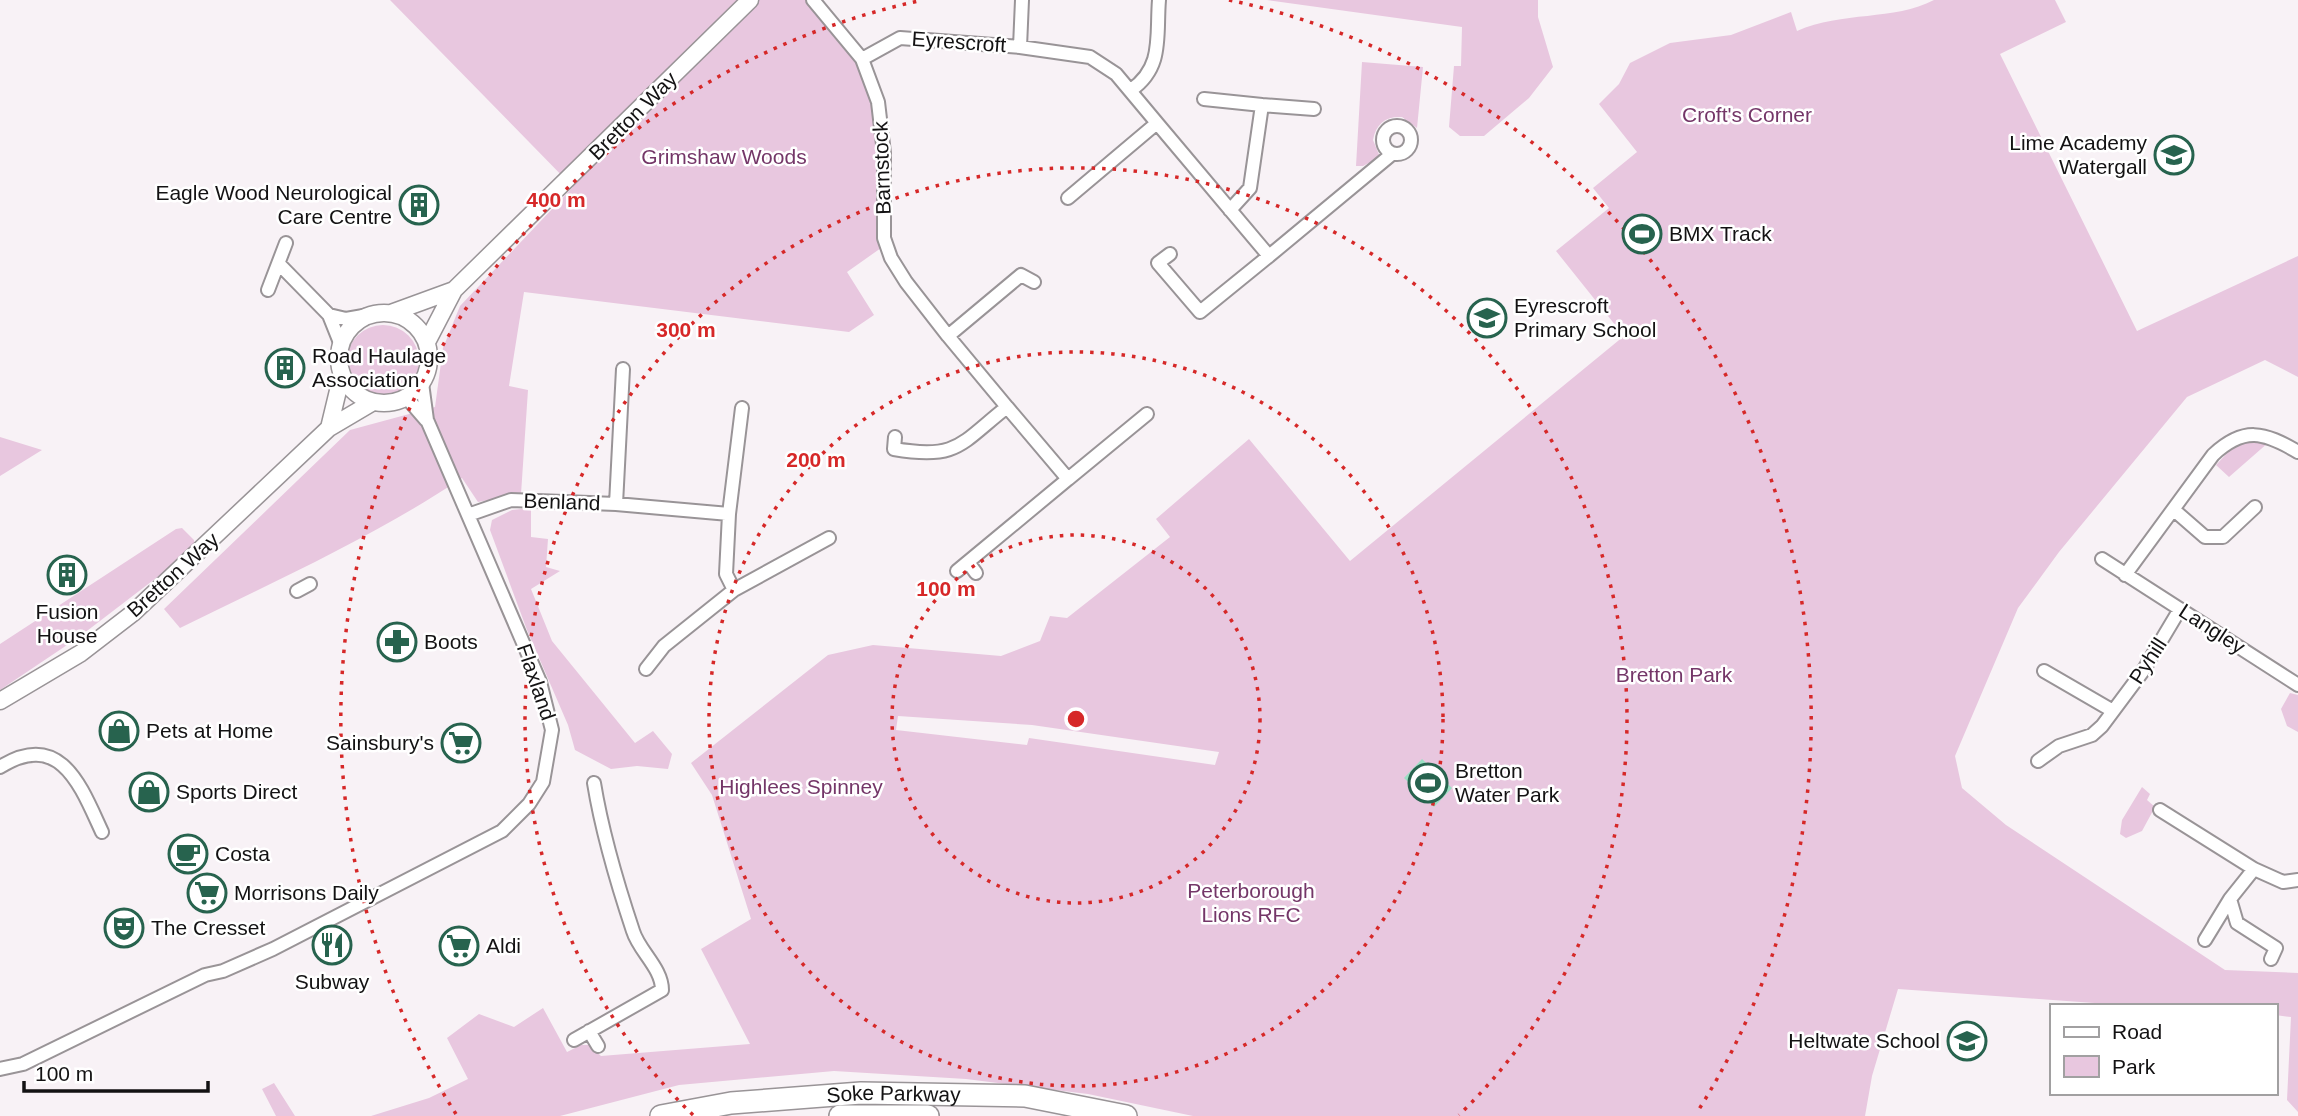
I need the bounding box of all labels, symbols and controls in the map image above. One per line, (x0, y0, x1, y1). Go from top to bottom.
street label: Eyrescroft (911, 27, 1007, 56)
street label: Bretton Way (584, 67, 682, 164)
park label: Croft's Corner (1682, 103, 1812, 126)
street label: Barnstock (868, 120, 895, 215)
place label: Lime Academy Watergall (2009, 131, 2147, 178)
school or university icon: Lime Academy Watergall (2153, 134, 2195, 176)
park label: Grimshaw Woods (641, 145, 807, 168)
place label: Eagle Wood Neurological Care Centre (155, 181, 392, 228)
building icon: Eagle Wood Neurological Care Centre (398, 184, 440, 226)
text: 400 m (526, 188, 586, 211)
sports icon: BMX Track (1621, 213, 1663, 255)
place label: BMX Track (1669, 222, 1772, 245)
place label: Eyrescroft Primary School (1514, 294, 1656, 341)
school or university icon: Eyrescroft Primary School (1466, 297, 1508, 339)
text: 300 m (656, 318, 716, 341)
place label: Road Haulage Association (312, 344, 446, 391)
building icon: Road Haulage Association (264, 347, 306, 389)
text: 200 m (786, 448, 846, 471)
street label: Benland (523, 489, 601, 514)
street label: Bretton Way (122, 527, 223, 622)
building icon: Fusion House (46, 554, 88, 596)
text: 100 m (916, 577, 976, 600)
street label: Langley (2175, 599, 2250, 659)
place label: Fusion House (35, 600, 99, 647)
pharmacy icon: Boots (376, 621, 418, 663)
place label: Boots (424, 630, 478, 653)
street label: Pyhill (2124, 633, 2171, 688)
street label: Flaxland (513, 641, 560, 723)
park label: Bretton Park (1616, 663, 1733, 686)
centre of rings (1064, 707, 1088, 731)
shop icon: Pets at Home (98, 710, 140, 752)
place label: Pets at Home (146, 719, 273, 742)
supermarket icon: Sainsbury's (440, 722, 482, 764)
place label: Sainsbury's (326, 731, 434, 754)
place label: Bretton Water Park (1455, 759, 1560, 806)
sports icon: Bretton Water Park (1407, 762, 1449, 804)
shop icon: Sports Direct (128, 771, 170, 813)
park label: Highlees Spinney (719, 775, 883, 798)
place label: Sports Direct (176, 780, 298, 803)
cafe icon: Costa (167, 833, 209, 875)
place label: Costa (215, 842, 270, 865)
supermarket icon: Morrisons Daily (186, 872, 228, 914)
park label: Peterborough Lions RFC (1187, 879, 1315, 926)
place label: Morrisons Daily (234, 881, 379, 904)
theatre icon: The Cresset (103, 907, 145, 949)
place label: The Cresset (151, 916, 266, 939)
restaurant icon: Subway (311, 924, 353, 966)
supermarket icon: Aldi (438, 925, 480, 967)
place label: Aldi (486, 934, 521, 957)
place label: Subway (295, 970, 370, 993)
legend (2050, 1004, 2277, 1095)
school or university icon: Heltwate School (1946, 1020, 1988, 1062)
text: Road (2112, 1020, 2162, 1043)
place label: Heltwate School (1788, 1029, 1940, 1052)
scale bar (24, 1050, 208, 1094)
text: Park (2112, 1055, 2156, 1078)
text: 100 m (35, 1062, 93, 1085)
street label: Soke Parkway (825, 1081, 961, 1107)

